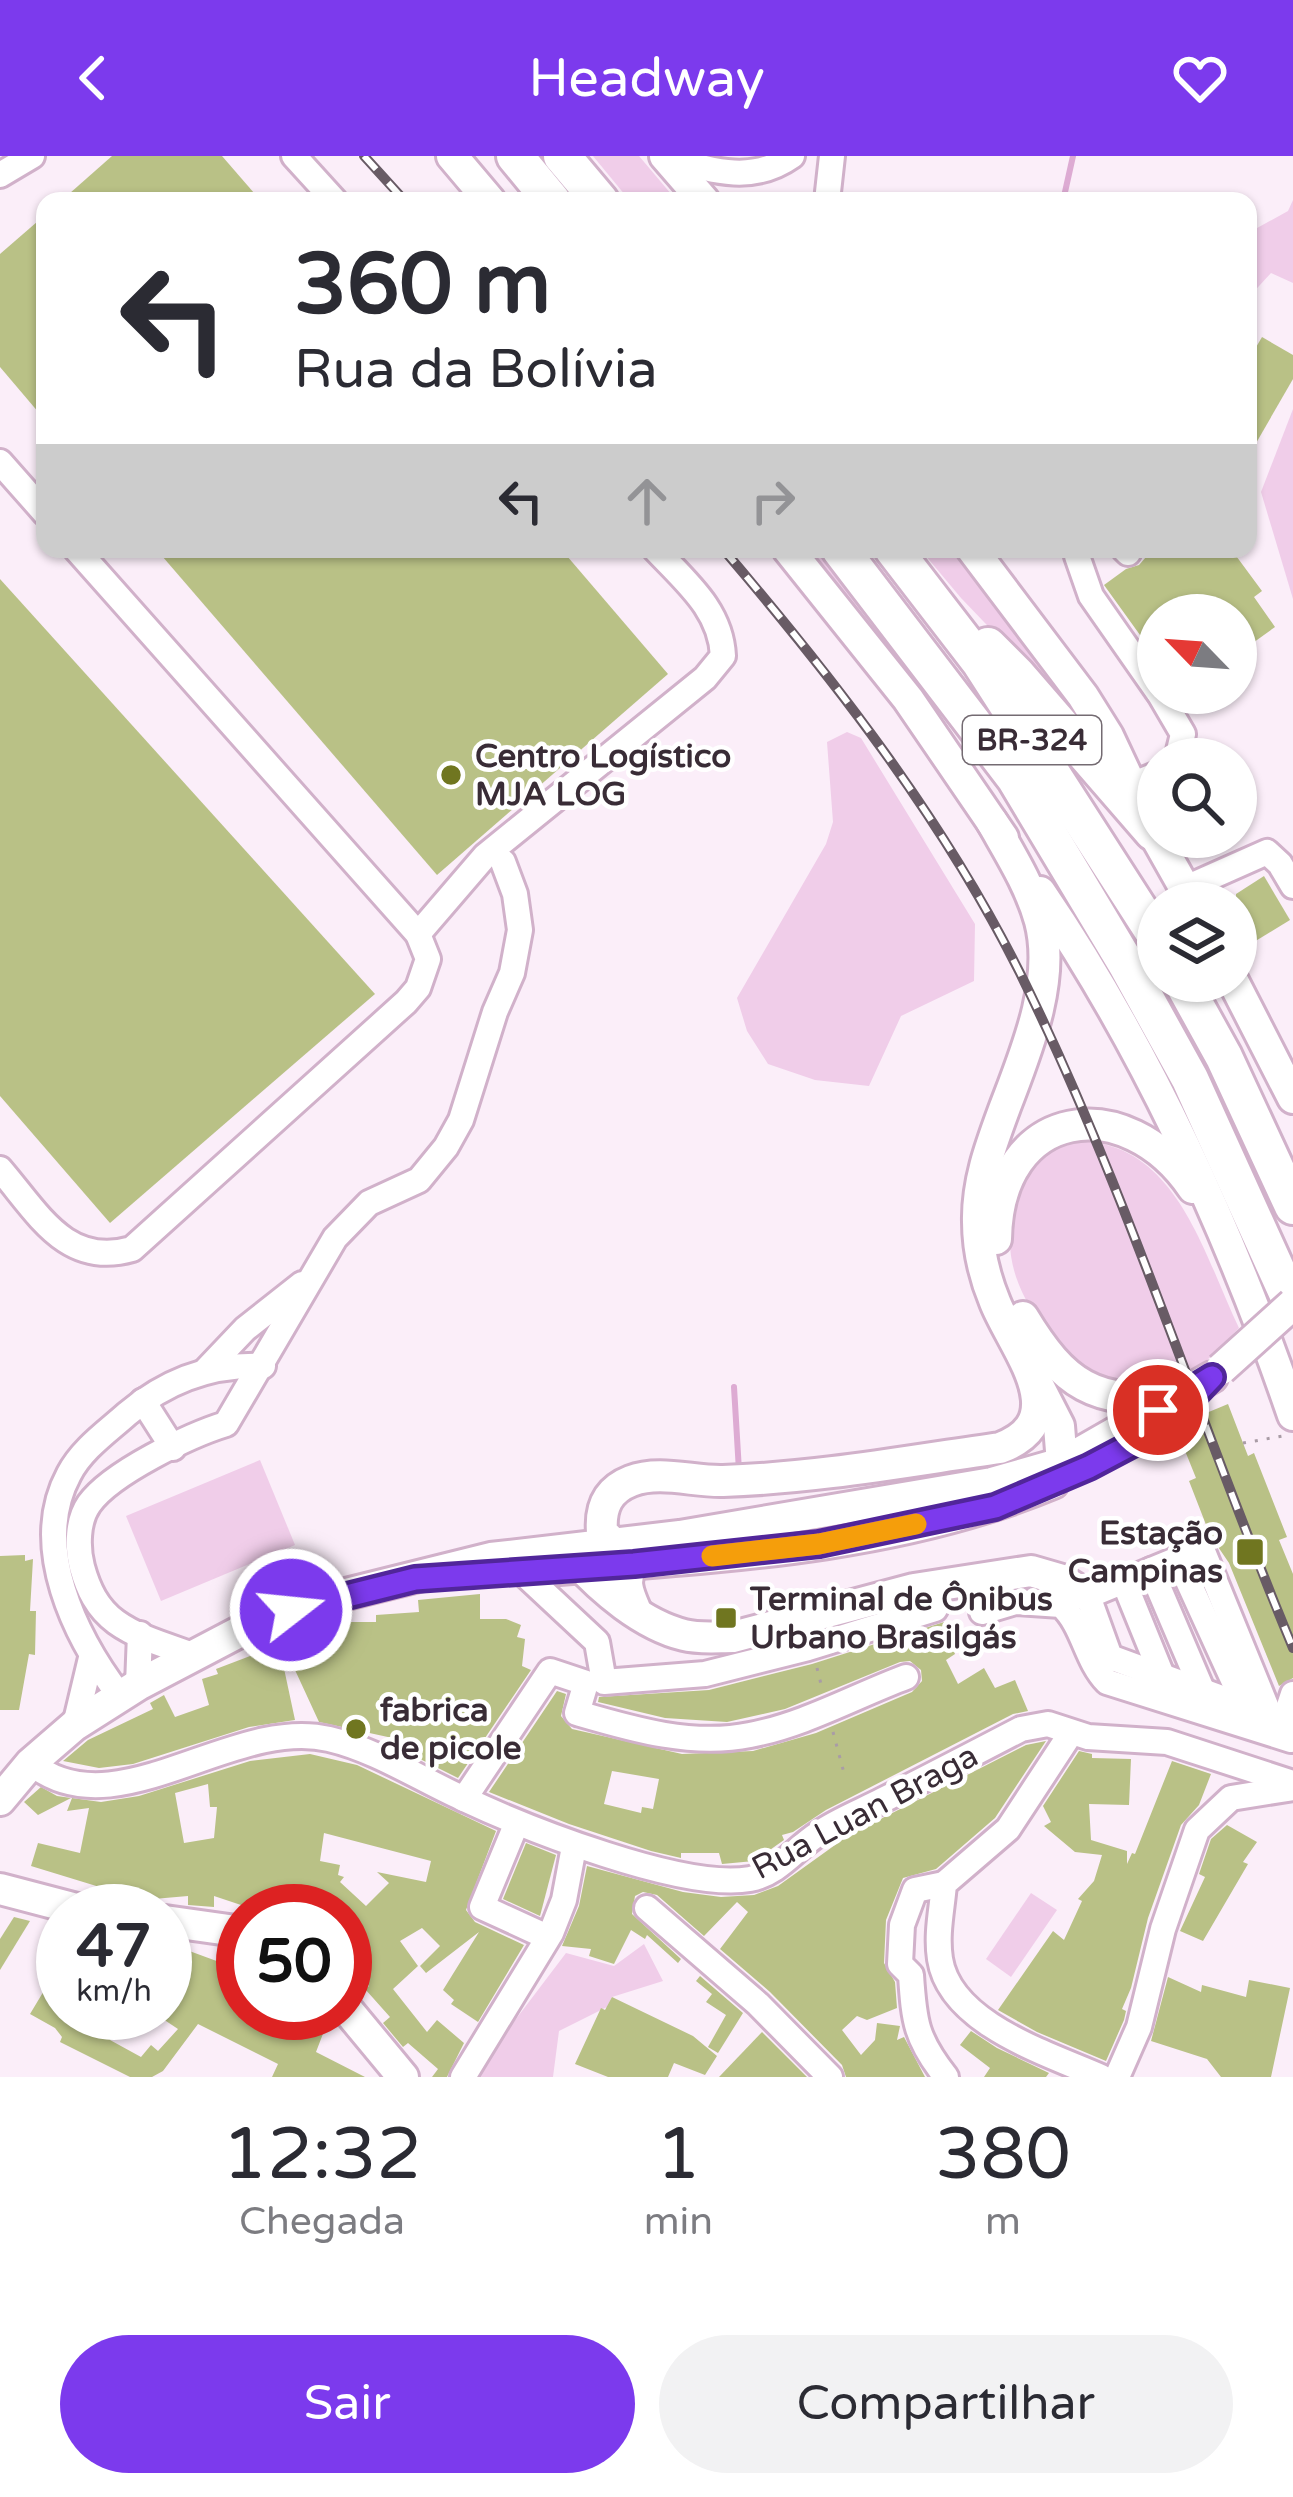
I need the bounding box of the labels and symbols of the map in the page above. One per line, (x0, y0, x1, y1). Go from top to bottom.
north arrow (1137, 594, 1257, 714)
road number: BR-324 (963, 716, 1101, 764)
place label: Centro Logístico MJA LOG (475, 737, 731, 814)
marker: Centro Logístico MJA LOG (438, 762, 464, 788)
pin (1107, 1359, 1209, 1461)
place label: Estação Campinas (1068, 1514, 1223, 1591)
marker: Estação Campinas (1234, 1536, 1266, 1568)
position arrow (228, 1547, 354, 1673)
place label: Terminal de Ônibus Urbano Brasilgás (749, 1580, 1053, 1657)
marker: Terminal de Ônibus Urbano Brasilgás (713, 1605, 739, 1631)
place label: fabrica de picole (380, 1691, 522, 1768)
marker: fabrica de picole (343, 1716, 369, 1742)
street label: Rua Luan Braga (745, 1736, 985, 1888)
speed limit sign: 50 (216, 1884, 372, 2040)

